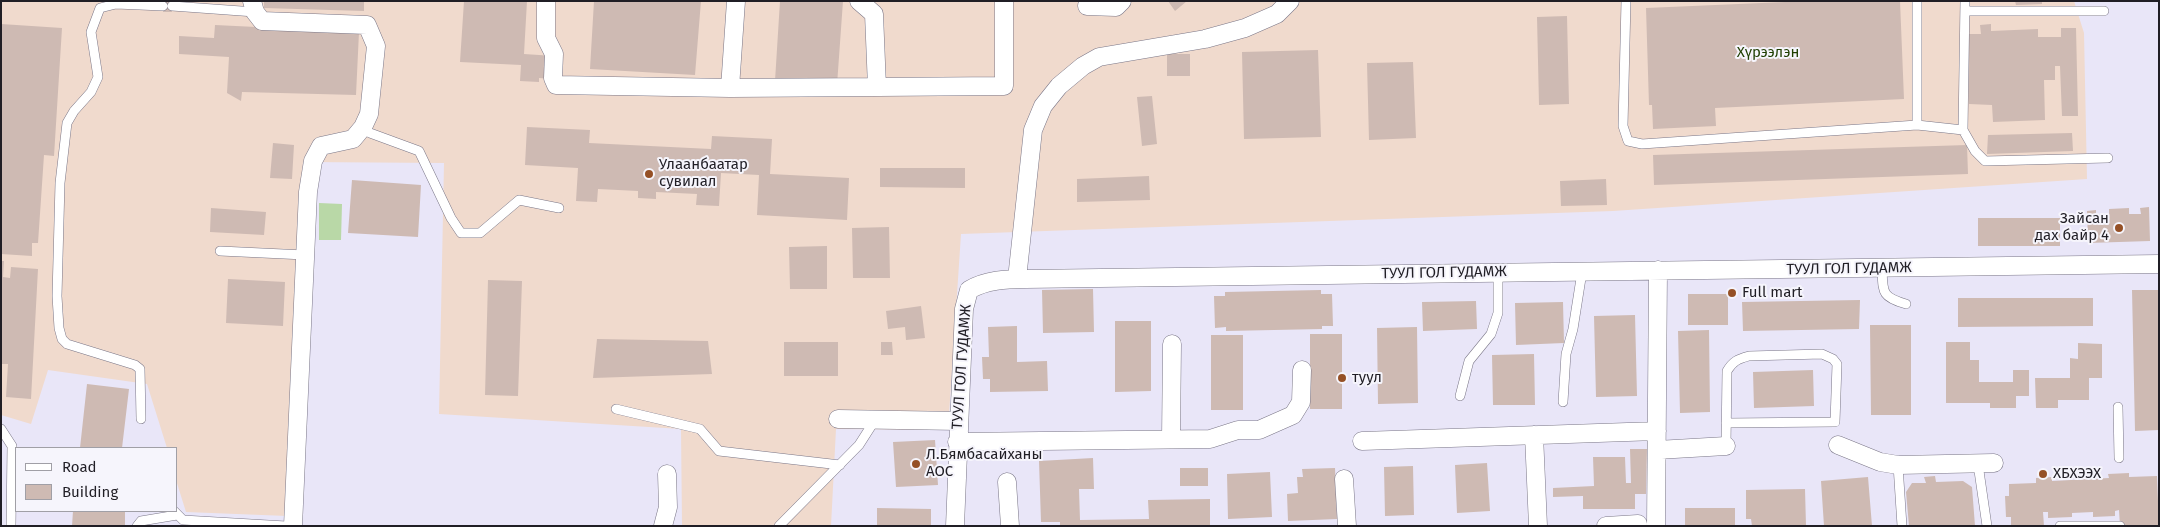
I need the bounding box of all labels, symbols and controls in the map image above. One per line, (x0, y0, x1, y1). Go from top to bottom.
park label: Хүрээлэн (1737, 44, 1799, 62)
place label: Улаанбаатар сувилал (659, 156, 748, 191)
marker: Улаанбаатар сувилал (643, 168, 655, 180)
place label: Зайсан дах байр 4 (2035, 210, 2109, 245)
marker: Зайсан дах байр 4 (2113, 222, 2125, 234)
street label: ТУУЛ ГОЛ ГУДАМЖ (1786, 259, 1912, 279)
street label: ТУУЛ ГОЛ ГУДАМЖ (1381, 263, 1507, 283)
place label: Full mart (1742, 284, 1803, 302)
marker: Full mart (1726, 287, 1738, 299)
street label: ТУУЛ ГОЛ ГУДАМЖ (949, 304, 975, 430)
place label: туул (1352, 369, 1382, 387)
marker: туул (1336, 372, 1348, 384)
place label: Л.Бямбасайханы АОС (926, 446, 1042, 481)
legend (15, 447, 178, 512)
text: Road (62, 458, 97, 476)
marker: Л.Бямбасайханы АОС (910, 458, 922, 470)
place label: ХБХЭЭХ (2053, 465, 2101, 483)
marker: ХБХЭЭХ (2037, 468, 2049, 480)
text: Building (62, 483, 118, 501)

